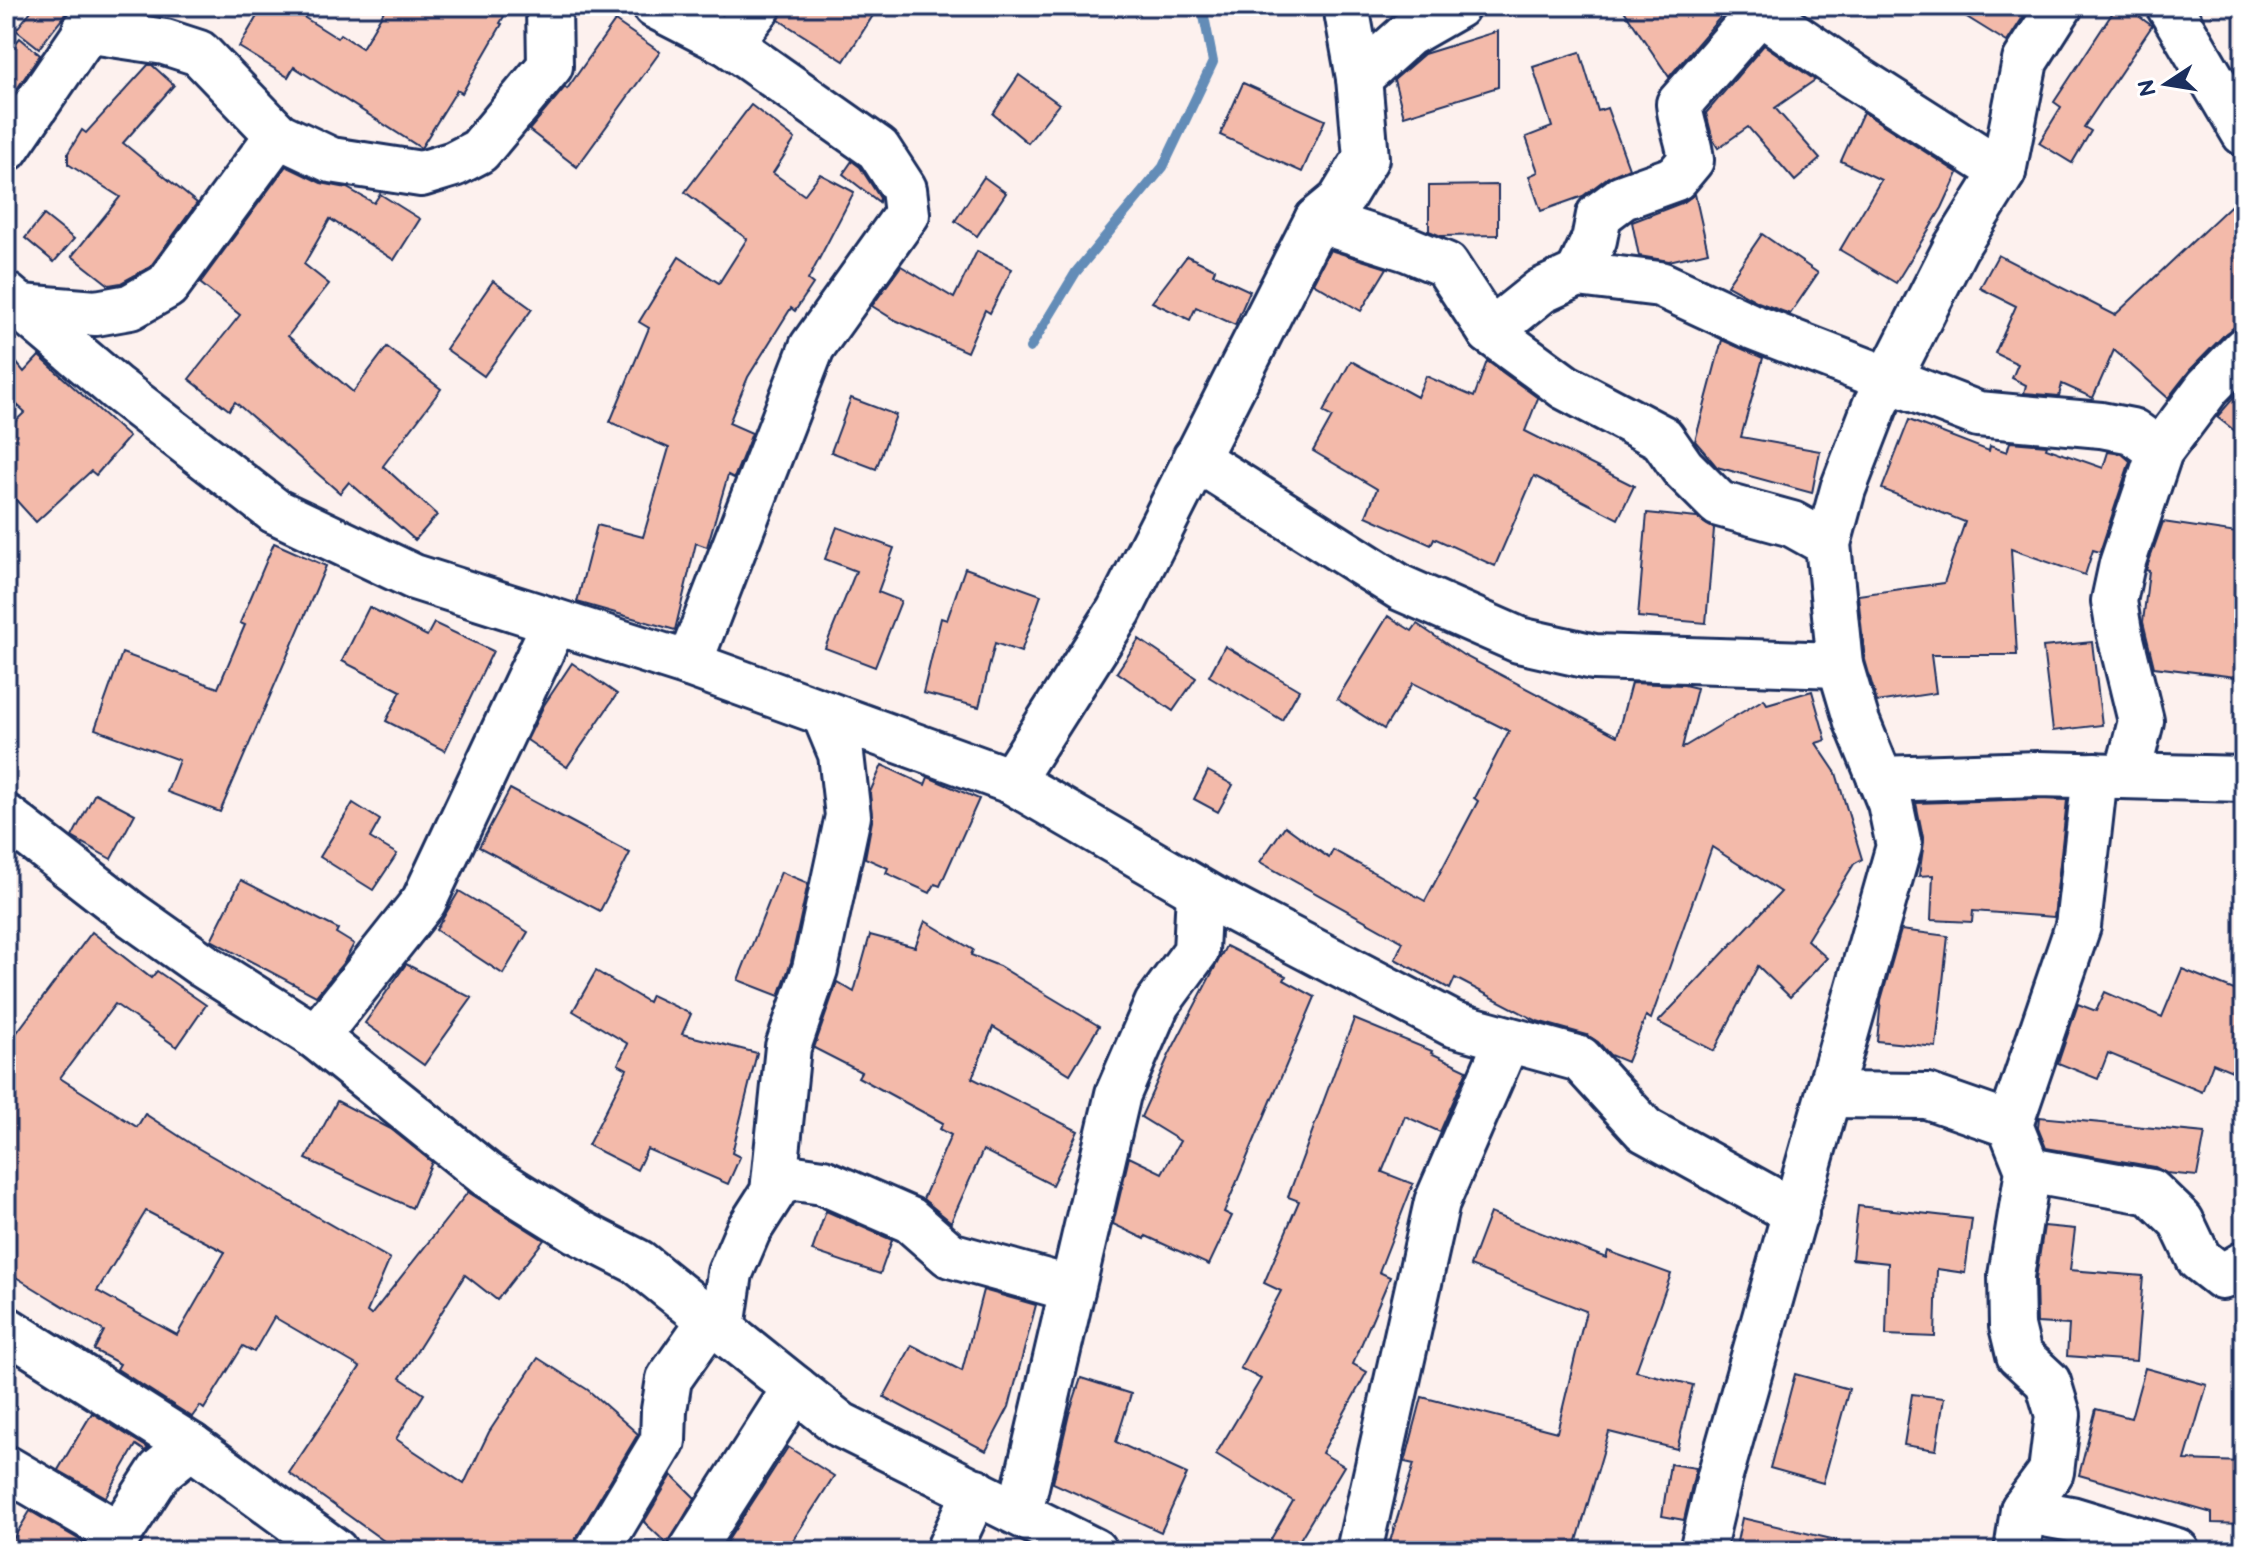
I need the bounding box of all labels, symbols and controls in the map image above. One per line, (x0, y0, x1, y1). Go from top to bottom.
north arrow (2126, 44, 2206, 124)
text: N (2133, 77, 2163, 99)

